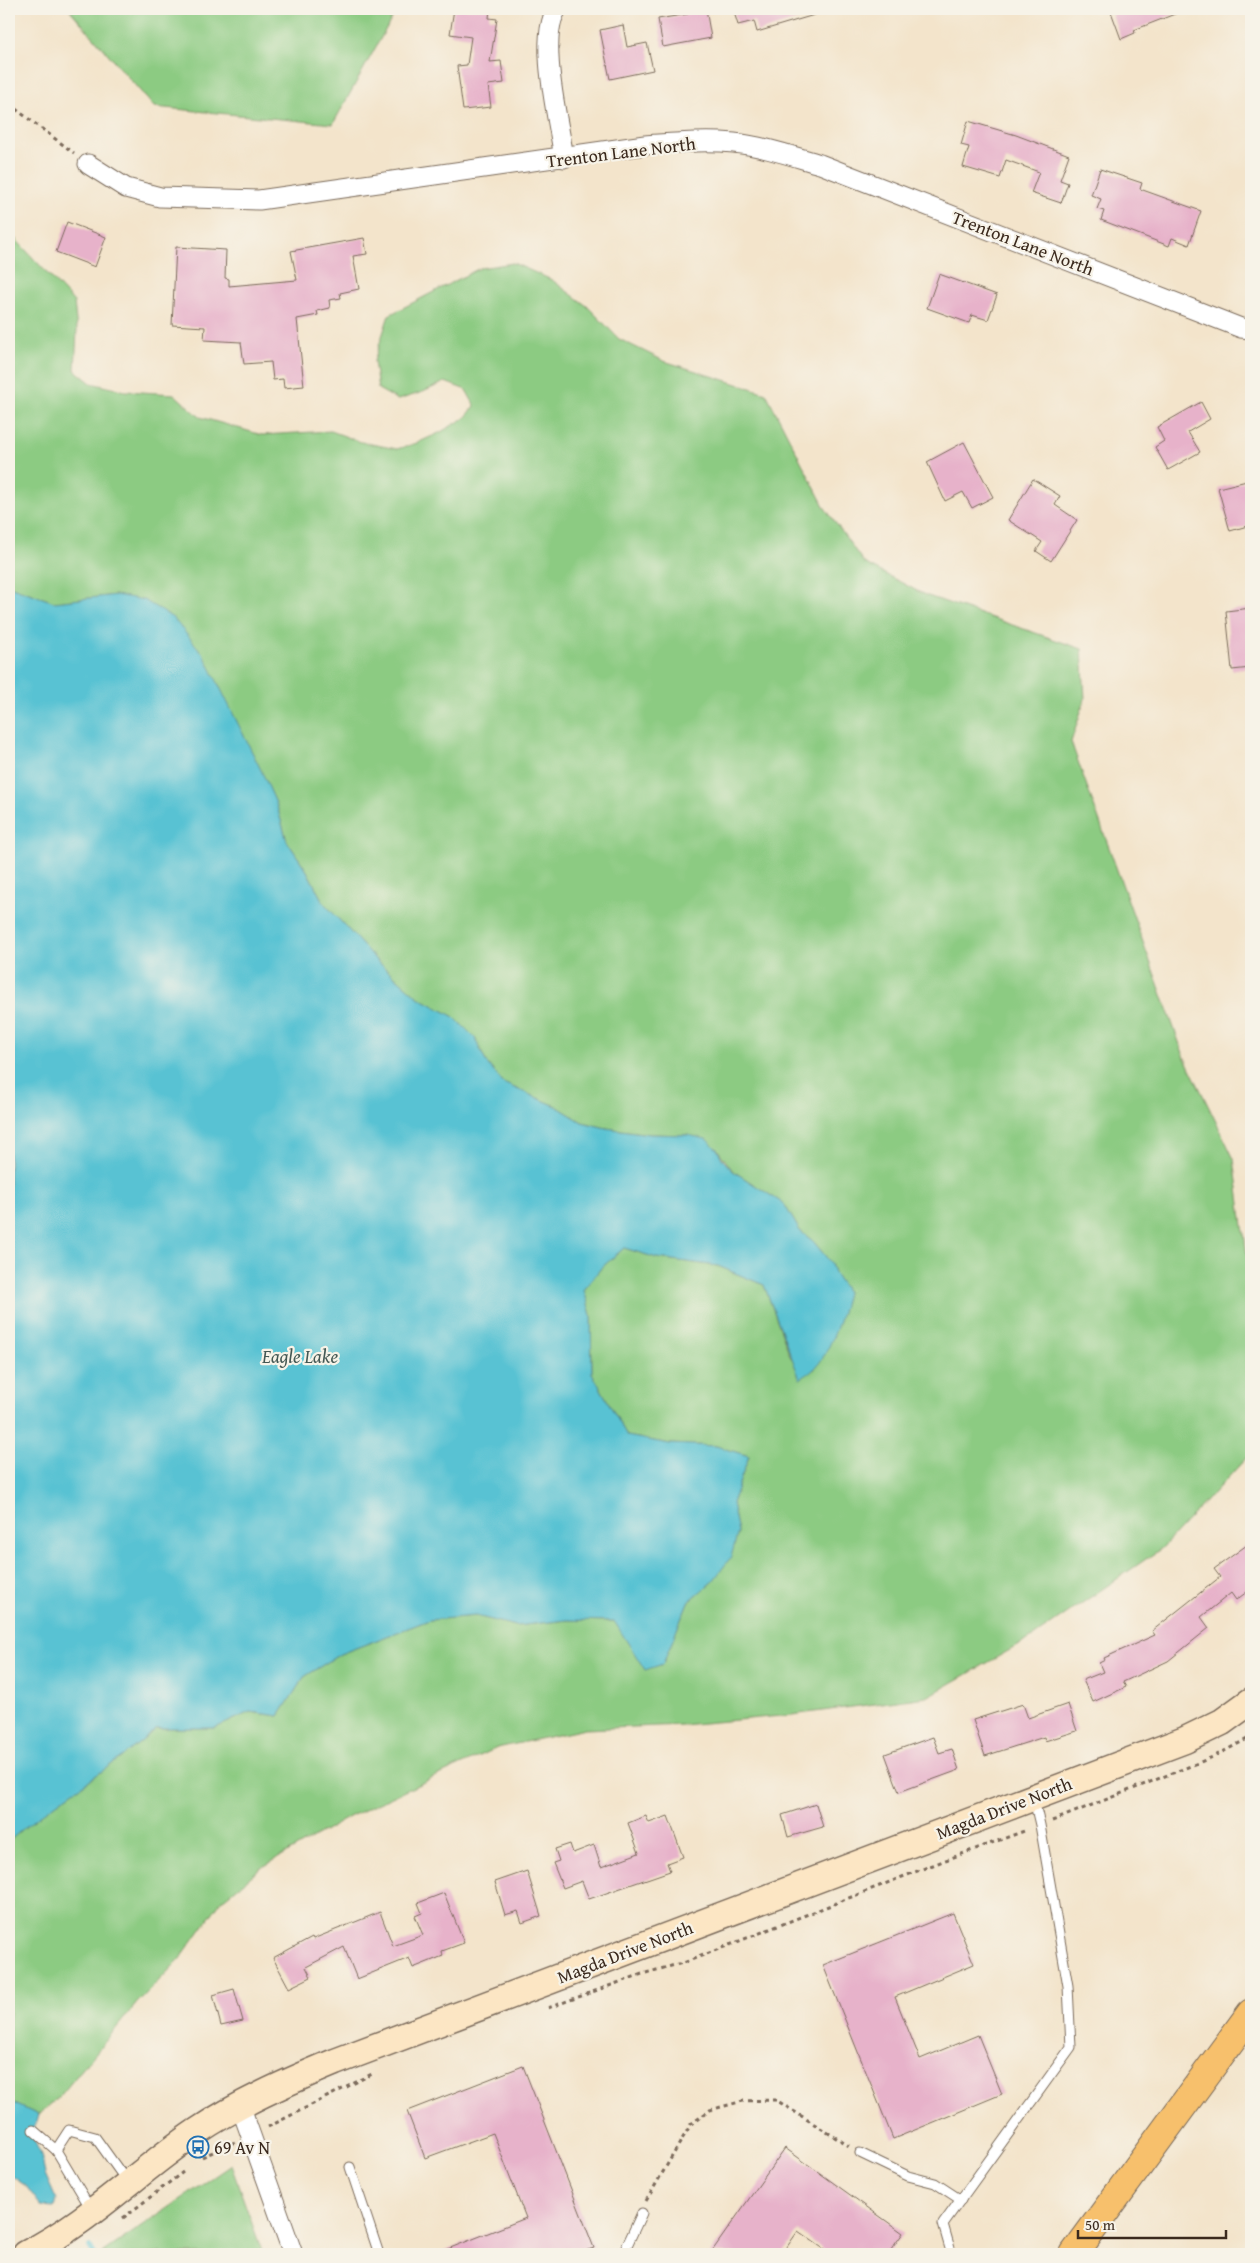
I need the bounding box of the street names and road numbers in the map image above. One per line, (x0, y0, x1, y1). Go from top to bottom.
street label: Trenton Lane North (545, 129, 697, 175)
street label: Trenton Lane North (948, 204, 1098, 282)
street label: Magda Drive North (932, 1770, 1076, 1846)
street label: Magda Drive North (553, 1914, 697, 1990)

